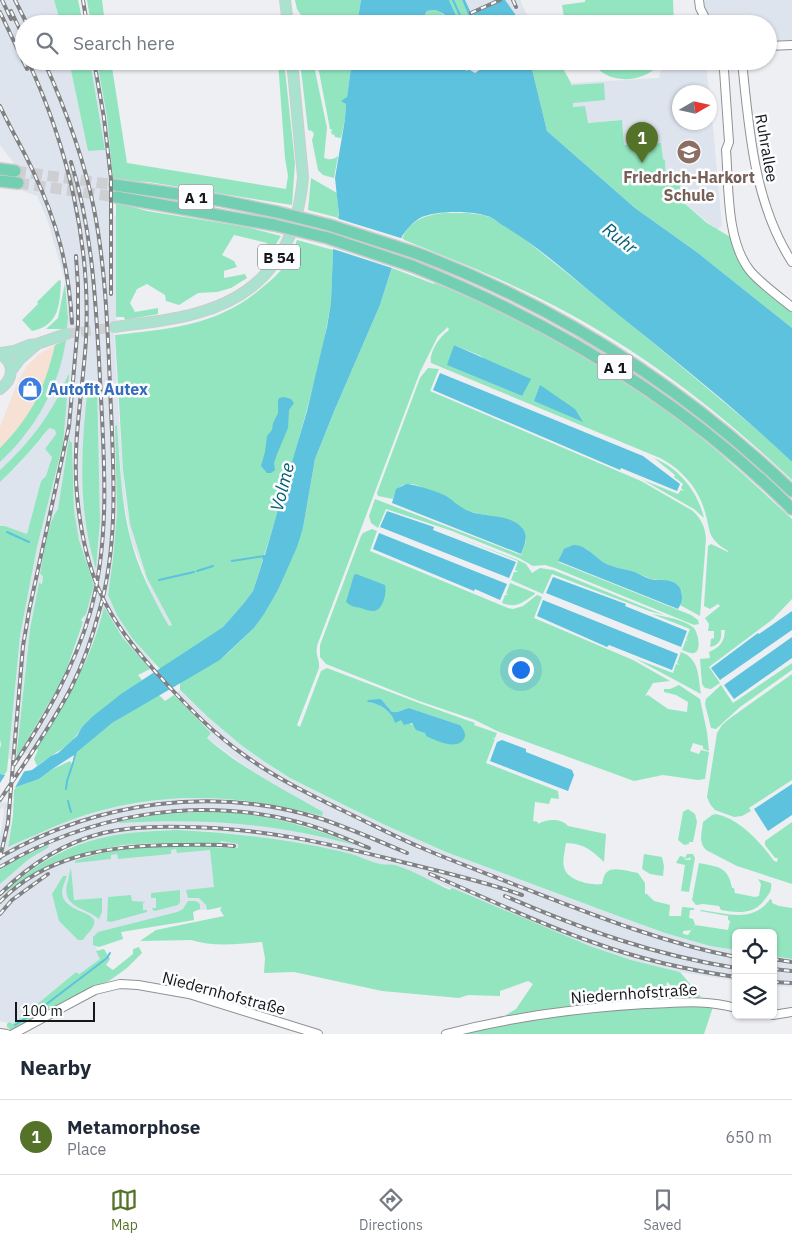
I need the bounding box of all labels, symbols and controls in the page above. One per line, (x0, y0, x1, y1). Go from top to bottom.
search box (15, 15, 777, 70)
icon: search (33, 29, 61, 57)
text: Search here (73, 31, 175, 55)
north arrow (672, 85, 717, 130)
street label: Ruhrallee (751, 112, 783, 184)
pin: 1 (626, 122, 658, 163)
school or university icon: Friedrich-Harkort Schule (676, 139, 702, 165)
place label: Friedrich-Harkort Schule (623, 167, 755, 205)
road number: A 1 (178, 184, 214, 210)
water label: Ruhr (598, 217, 642, 259)
road number: B 54 (258, 244, 300, 270)
road number: A 1 (598, 354, 632, 380)
shop icon: Autofit Autex (17, 376, 43, 402)
place label: Autofit Autex (48, 379, 148, 399)
water label: Volme (265, 460, 299, 514)
your location (508, 657, 534, 683)
map controls (732, 929, 777, 1019)
button: locate (732, 929, 777, 974)
street label: Niedernhofstraße (160, 967, 288, 1019)
button: layers (732, 974, 777, 1019)
street label: Niedernhofstraße (570, 979, 698, 1007)
scale bar (15, 999, 95, 1022)
text: 100 m (22, 1002, 63, 1020)
text: Nearby (20, 1053, 91, 1081)
text: Metamorphose (67, 1115, 201, 1139)
text: 1 (31, 1127, 41, 1147)
text: 650 m (725, 1127, 772, 1147)
text: Place (67, 1139, 106, 1159)
tab: Map (110, 1186, 138, 1234)
tab: Directions (359, 1186, 423, 1234)
tab: Saved (644, 1186, 682, 1234)

